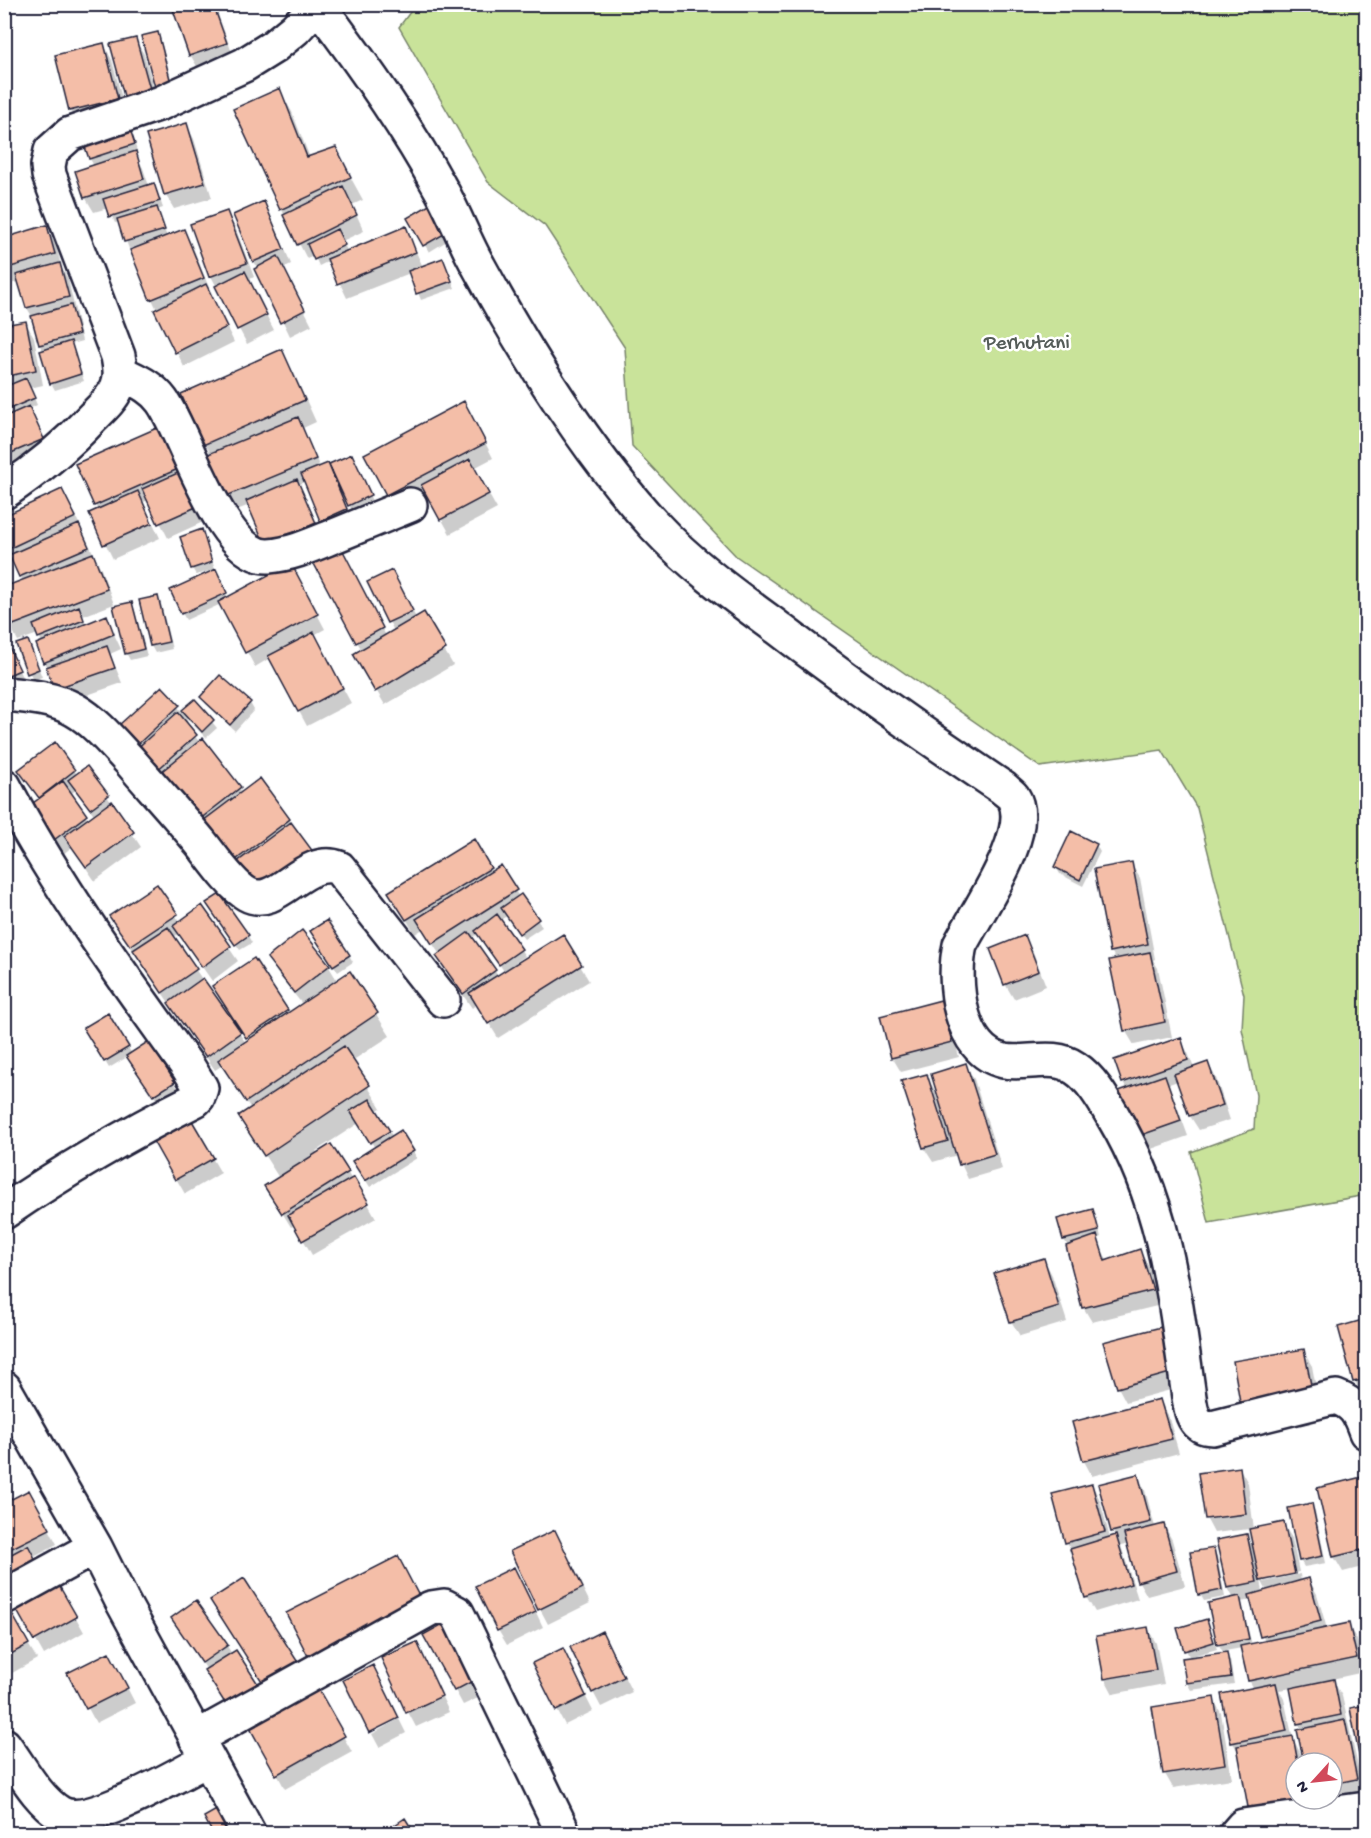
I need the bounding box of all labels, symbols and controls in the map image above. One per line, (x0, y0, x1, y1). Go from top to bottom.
park label: Perhutani (983, 332, 1070, 357)
north arrow (1284, 1751, 1344, 1811)
text: N (1293, 1777, 1315, 1795)

